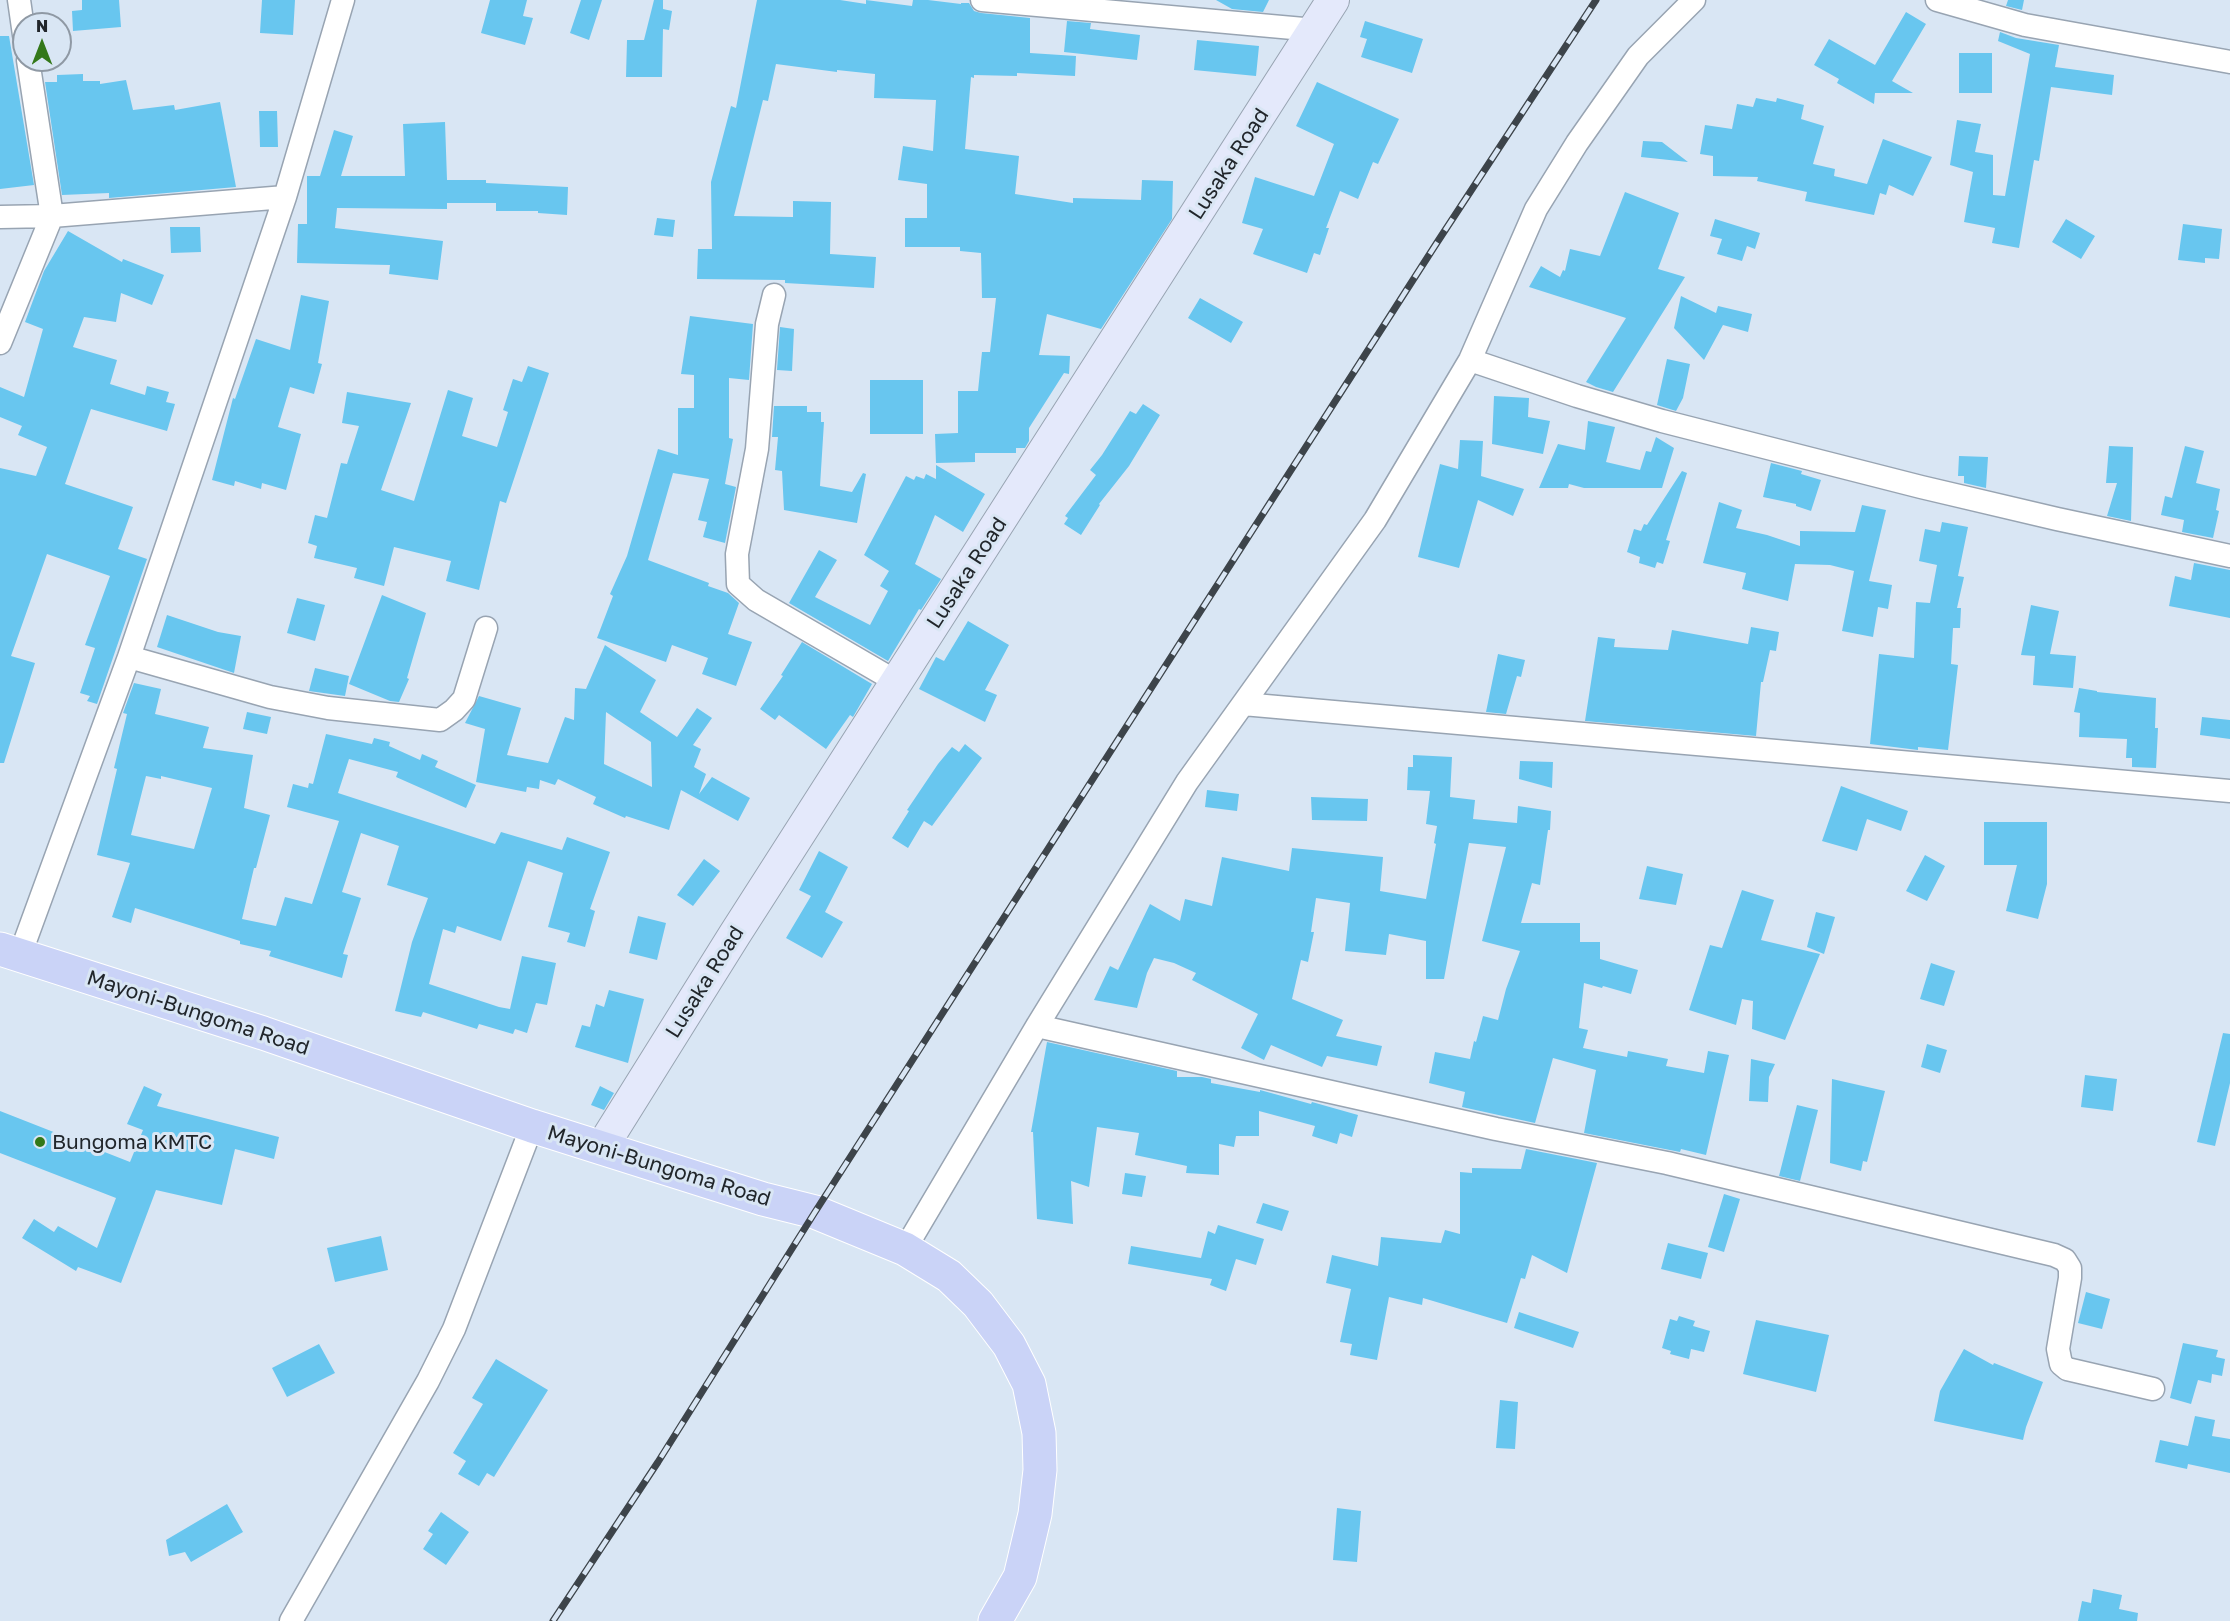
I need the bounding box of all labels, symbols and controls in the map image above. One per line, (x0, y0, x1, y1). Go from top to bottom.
north arrow (12, 12, 72, 72)
text: N (36, 16, 48, 36)
street label: Lusaka Road (1184, 104, 1274, 224)
street label: Lusaka Road (922, 513, 1012, 633)
street label: Lusaka Road (661, 921, 749, 1043)
street label: Mayoni-Bungoma Road (84, 965, 312, 1061)
street label: Mayoni-Bungoma Road (544, 1120, 774, 1212)
place label: Bungoma KMTC (52, 1129, 212, 1155)
marker: Bungoma KMTC (33, 1135, 47, 1149)

